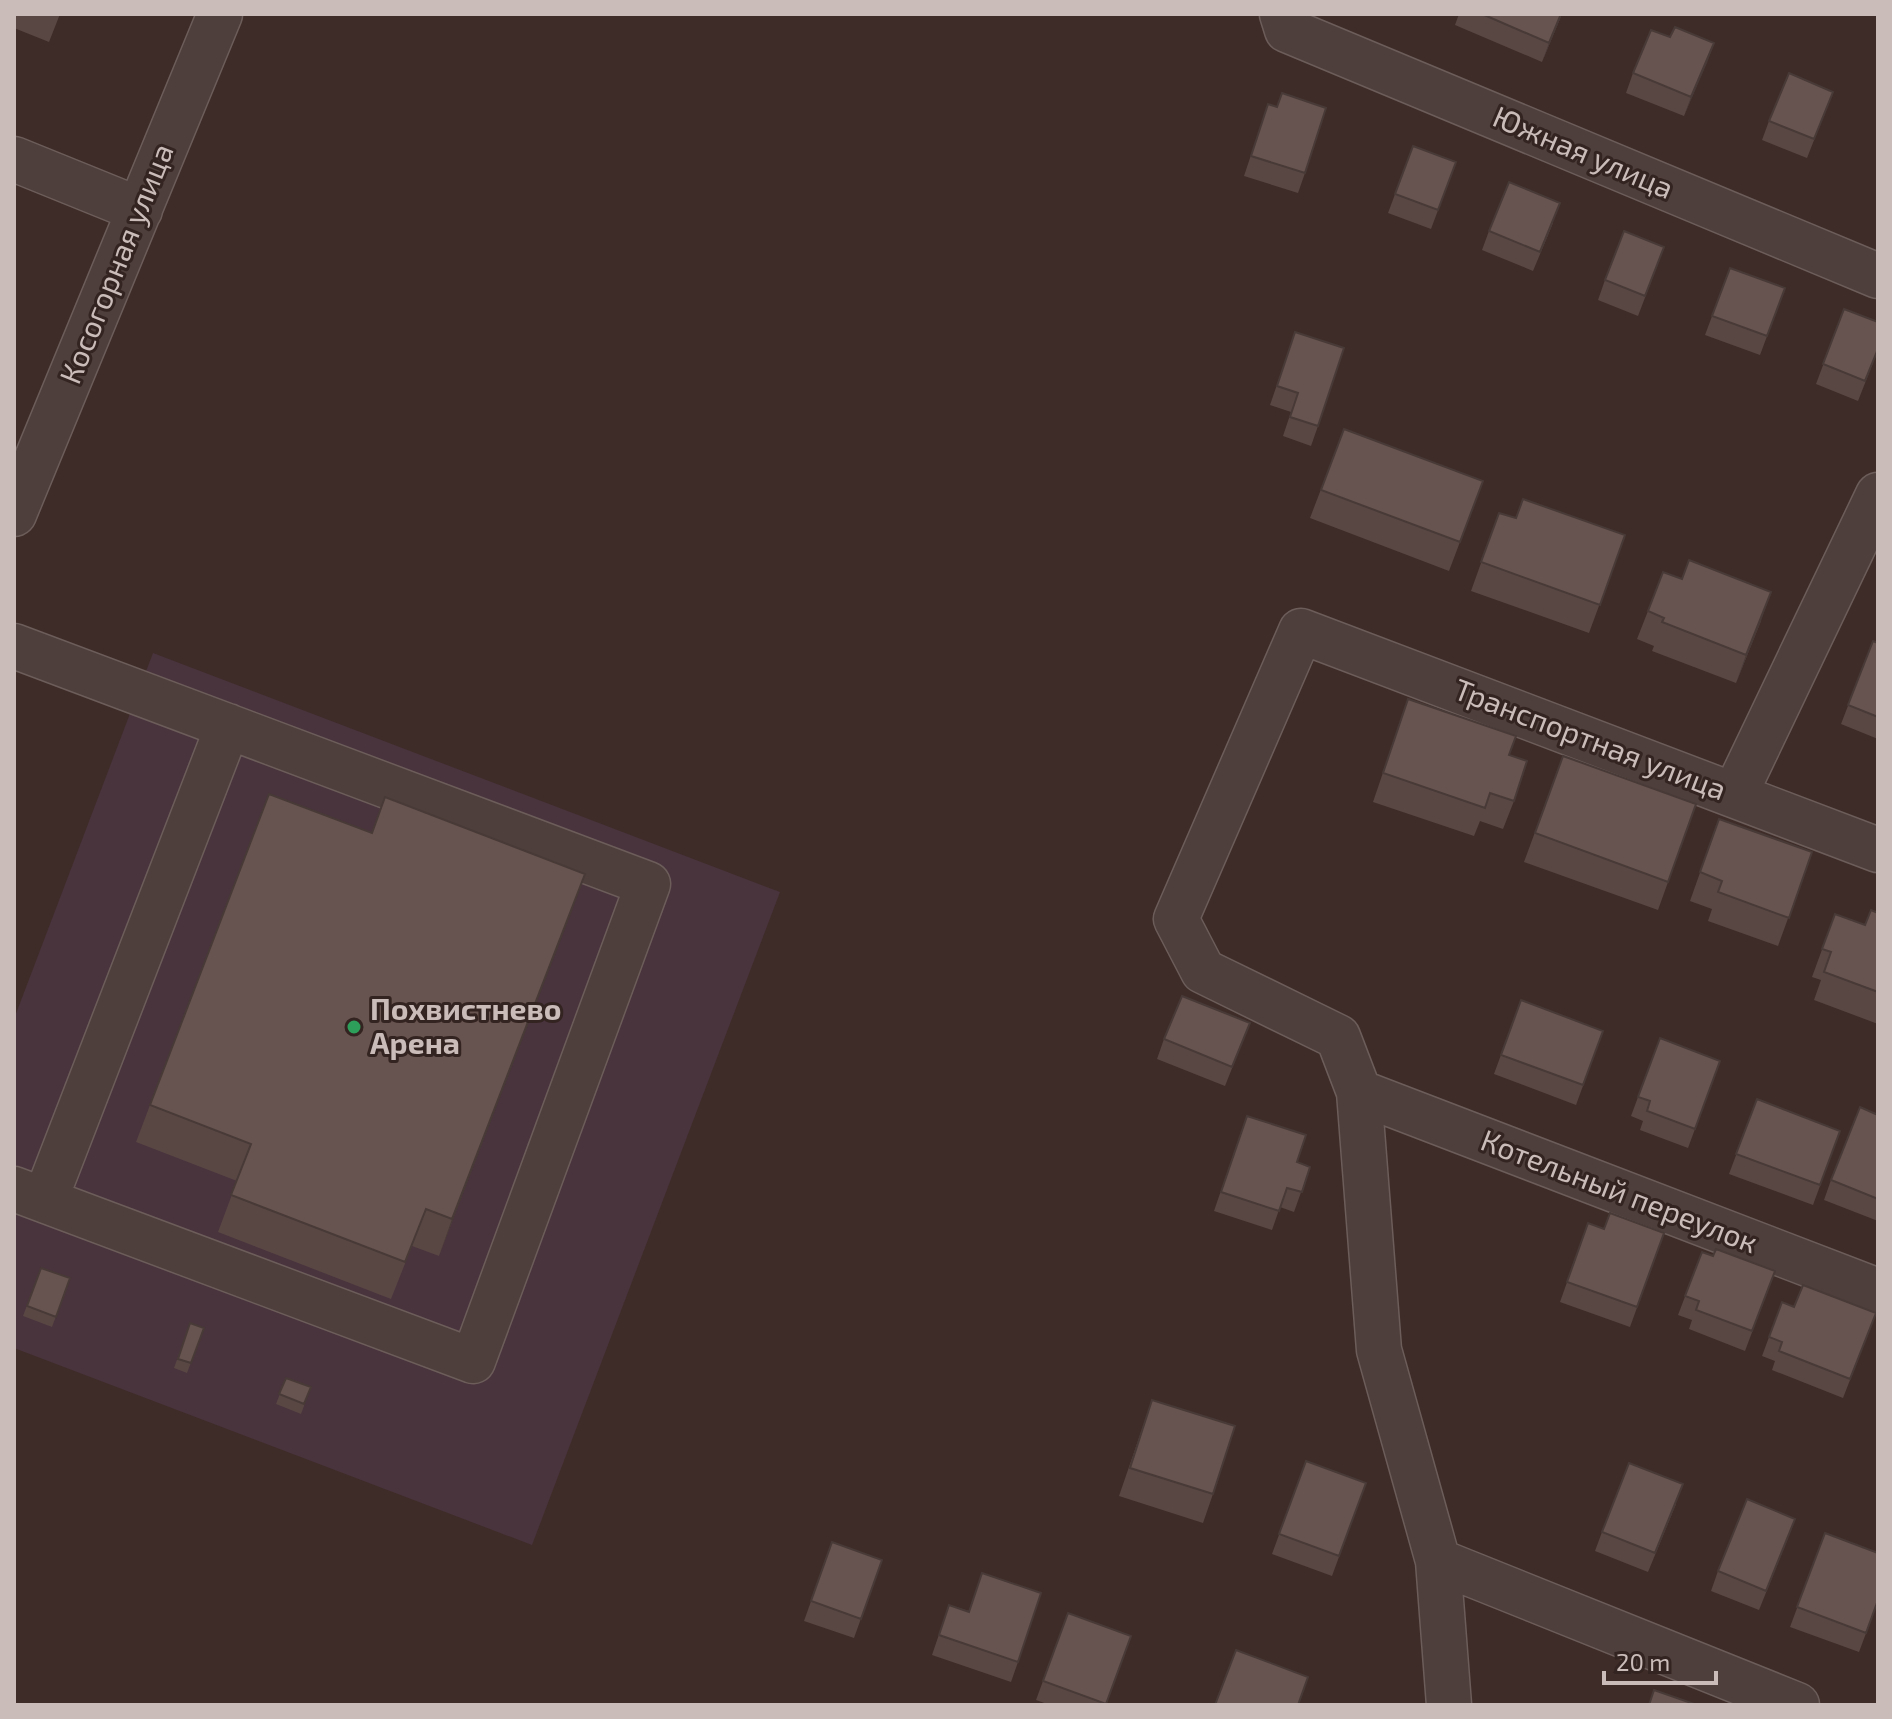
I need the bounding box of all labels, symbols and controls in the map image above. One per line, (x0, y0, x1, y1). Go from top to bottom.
street label: Южная улица (1488, 97, 1679, 206)
street label: Косогорная улица (51, 138, 181, 389)
street label: Транспортная улица (1449, 670, 1732, 808)
place label: Похвистнево Арена (370, 990, 562, 1060)
marker: Похвистнево Арена (345, 1018, 363, 1036)
street label: Котельный переулок (1476, 1121, 1763, 1260)
scale bar (1604, 1635, 1716, 1685)
text: 20 m (1616, 1647, 1670, 1676)

